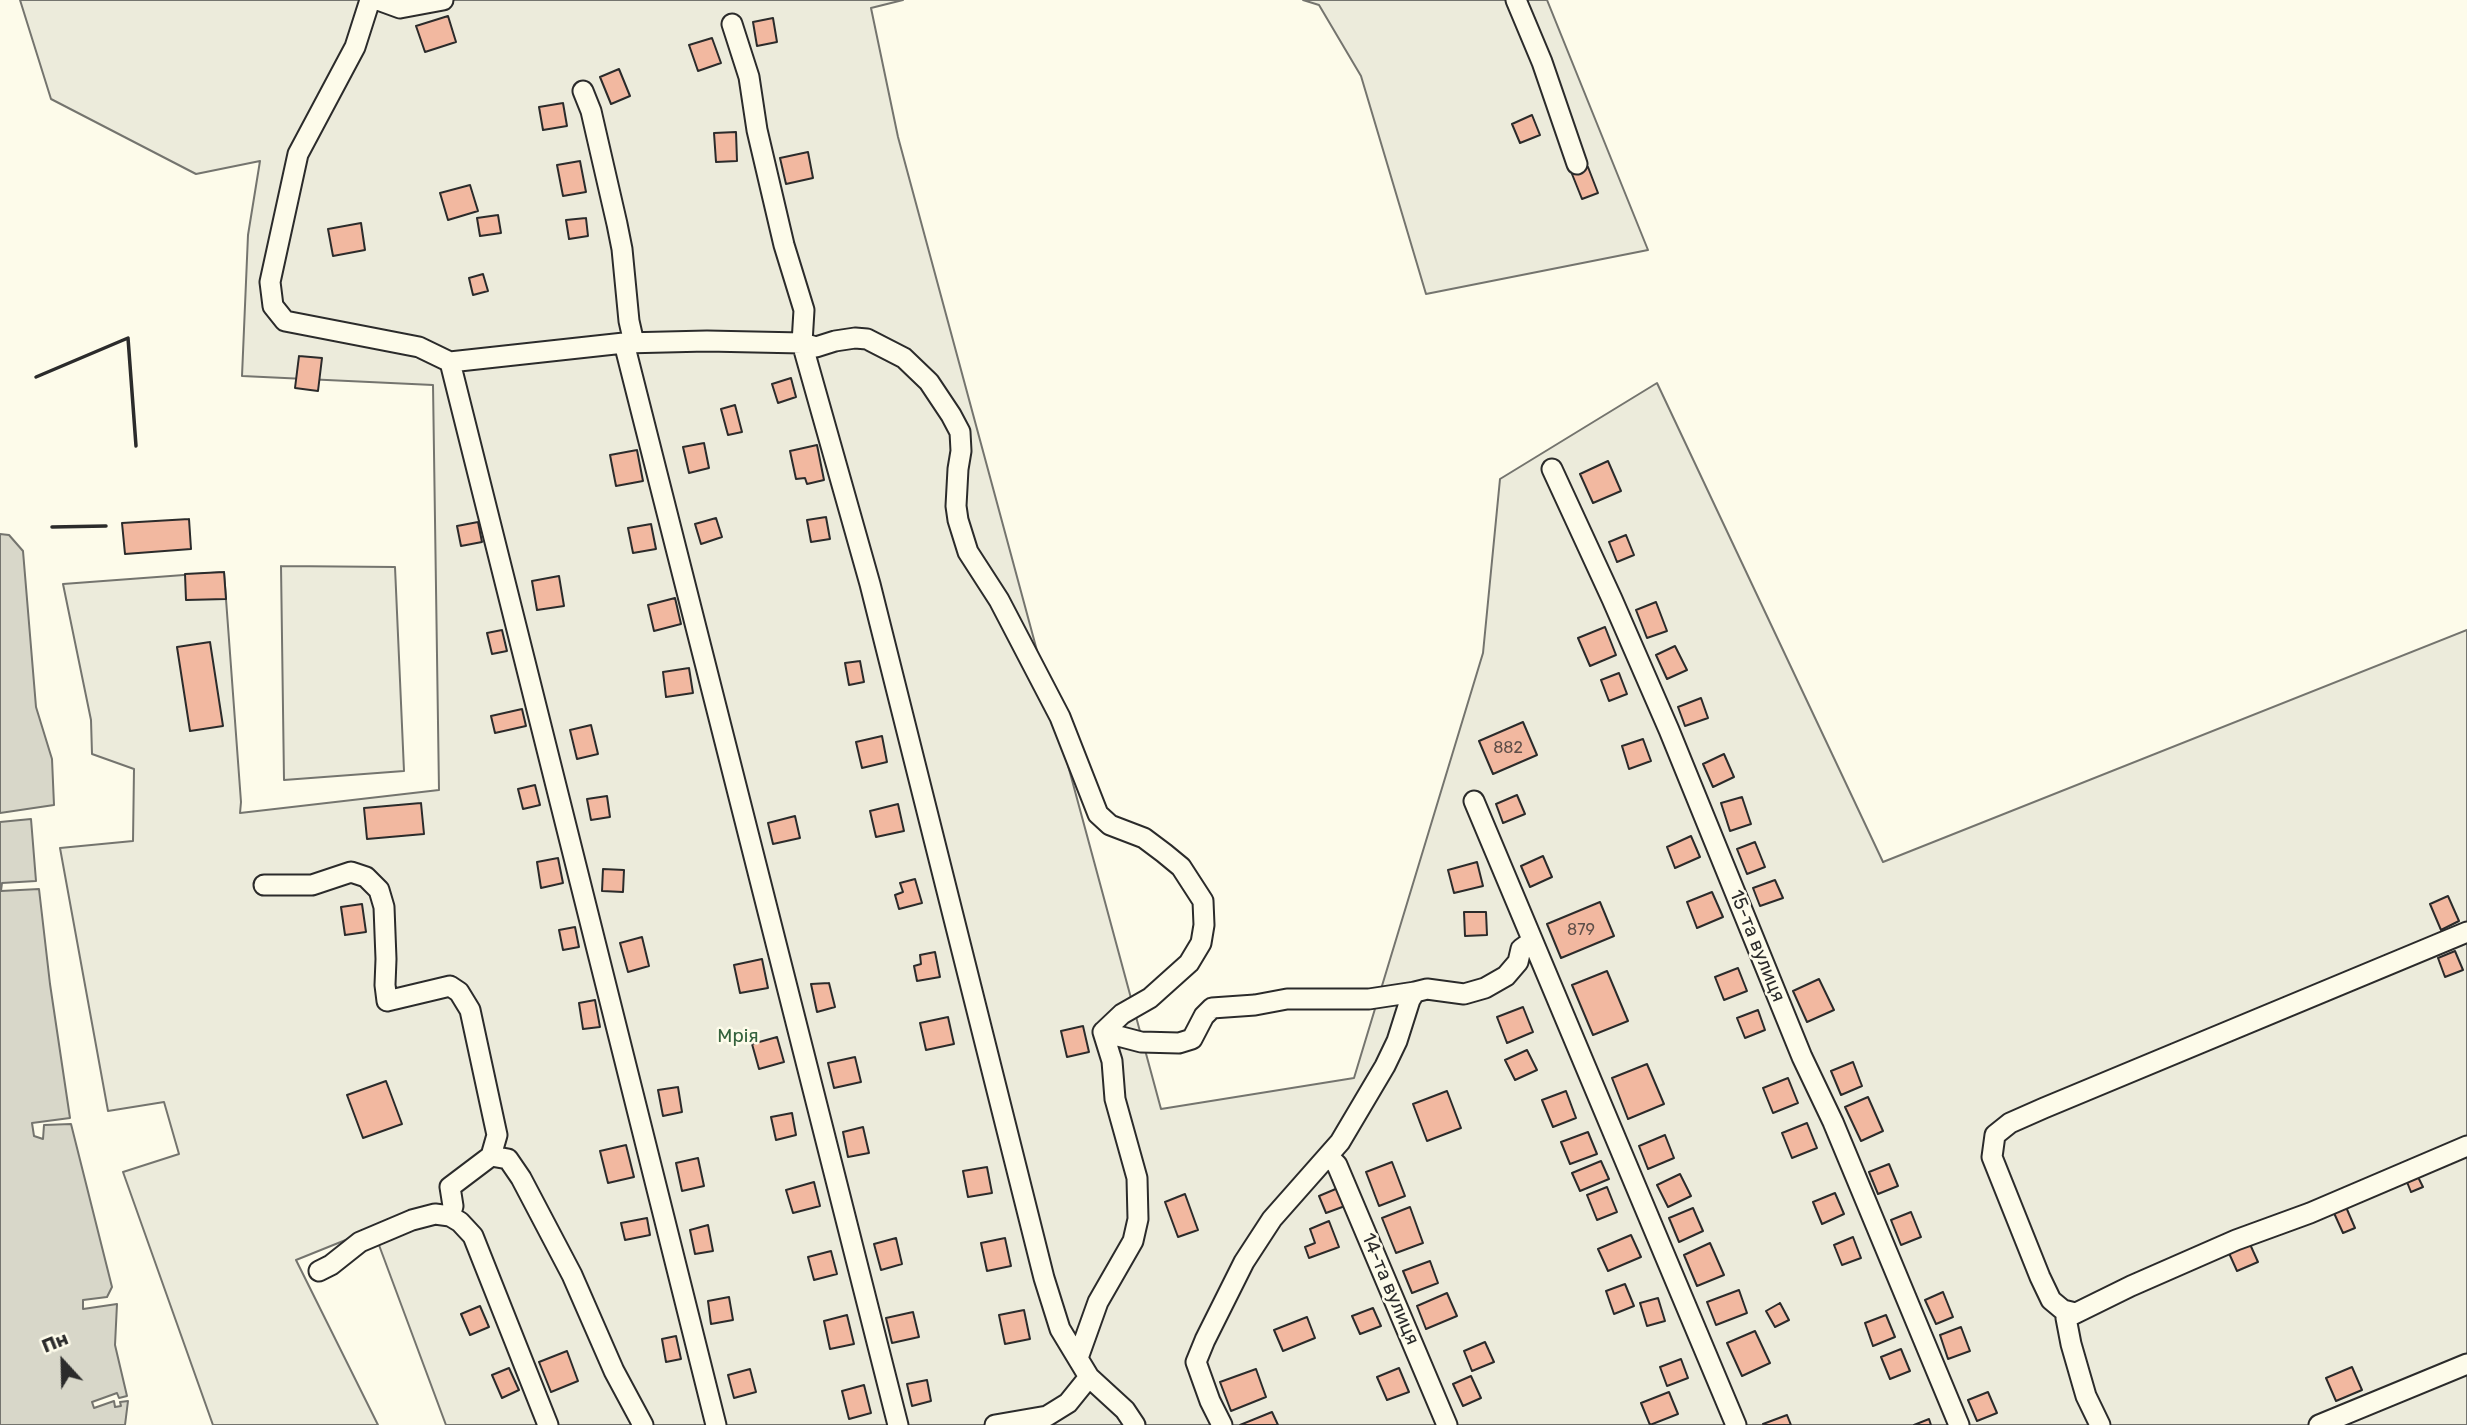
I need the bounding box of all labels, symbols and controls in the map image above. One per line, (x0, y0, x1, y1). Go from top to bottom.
house number: 882 (1493, 738, 1523, 758)
street label: 15-та вулиця (1724, 887, 1790, 1005)
house number: 879 (1567, 920, 1595, 940)
park label: Мрія (717, 1026, 759, 1048)
street label: 14-та вулиця (1356, 1230, 1424, 1348)
text: Пн (38, 1326, 71, 1358)
north arrow (28, 1327, 98, 1397)

